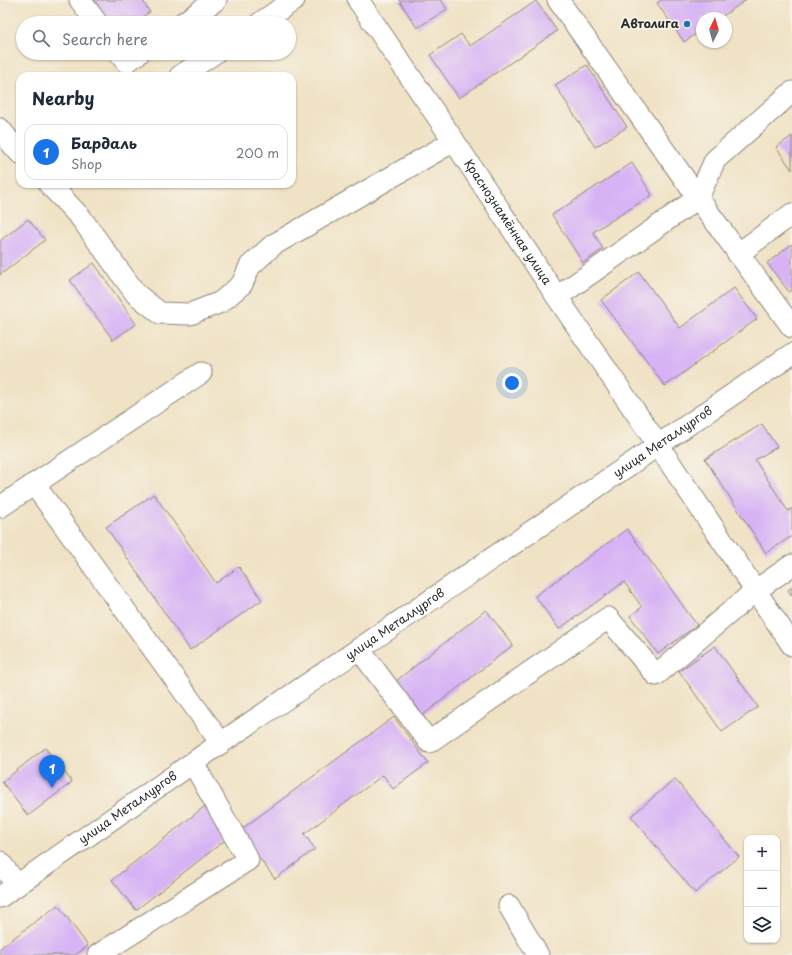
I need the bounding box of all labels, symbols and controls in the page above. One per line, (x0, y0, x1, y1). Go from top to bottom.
north arrow (696, 12, 732, 48)
place label: Автолига (621, 14, 680, 32)
search box (16, 16, 296, 60)
marker: Автолига (682, 19, 692, 29)
icon: search (30, 27, 52, 49)
text: Search here (62, 27, 148, 50)
text: Nearby (32, 85, 94, 111)
text: Бардаль (71, 131, 137, 154)
text: 1 (43, 143, 49, 162)
text: 200 m (236, 143, 279, 162)
text: Shop (71, 154, 102, 173)
street label: Краснознамённая улица (461, 155, 557, 288)
your location (502, 373, 522, 393)
street label: улица Металлургов (609, 401, 715, 481)
street label: улица Металлургов (341, 583, 448, 664)
pin: 1 (39, 755, 65, 788)
street label: улица Металлургов (75, 766, 180, 848)
map controls (744, 835, 780, 943)
button: + (744, 835, 780, 871)
button: − (744, 871, 780, 907)
button: layers (744, 907, 780, 943)

